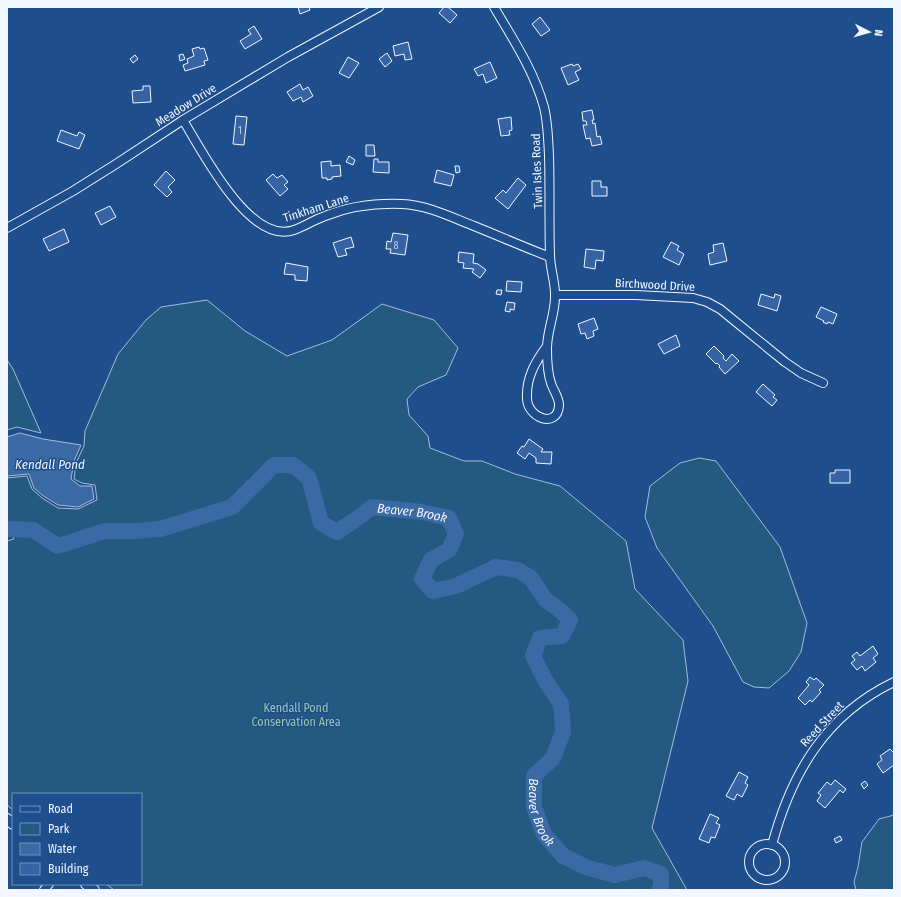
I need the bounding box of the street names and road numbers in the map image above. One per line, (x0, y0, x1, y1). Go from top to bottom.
street label: Meadow Drive (153, 81, 219, 129)
street label: Twin Isles Road (529, 133, 545, 209)
street label: Tinkham Lane (281, 191, 351, 225)
street label: Birchwood Drive (615, 276, 695, 294)
street label: Reed Street (797, 698, 847, 750)

